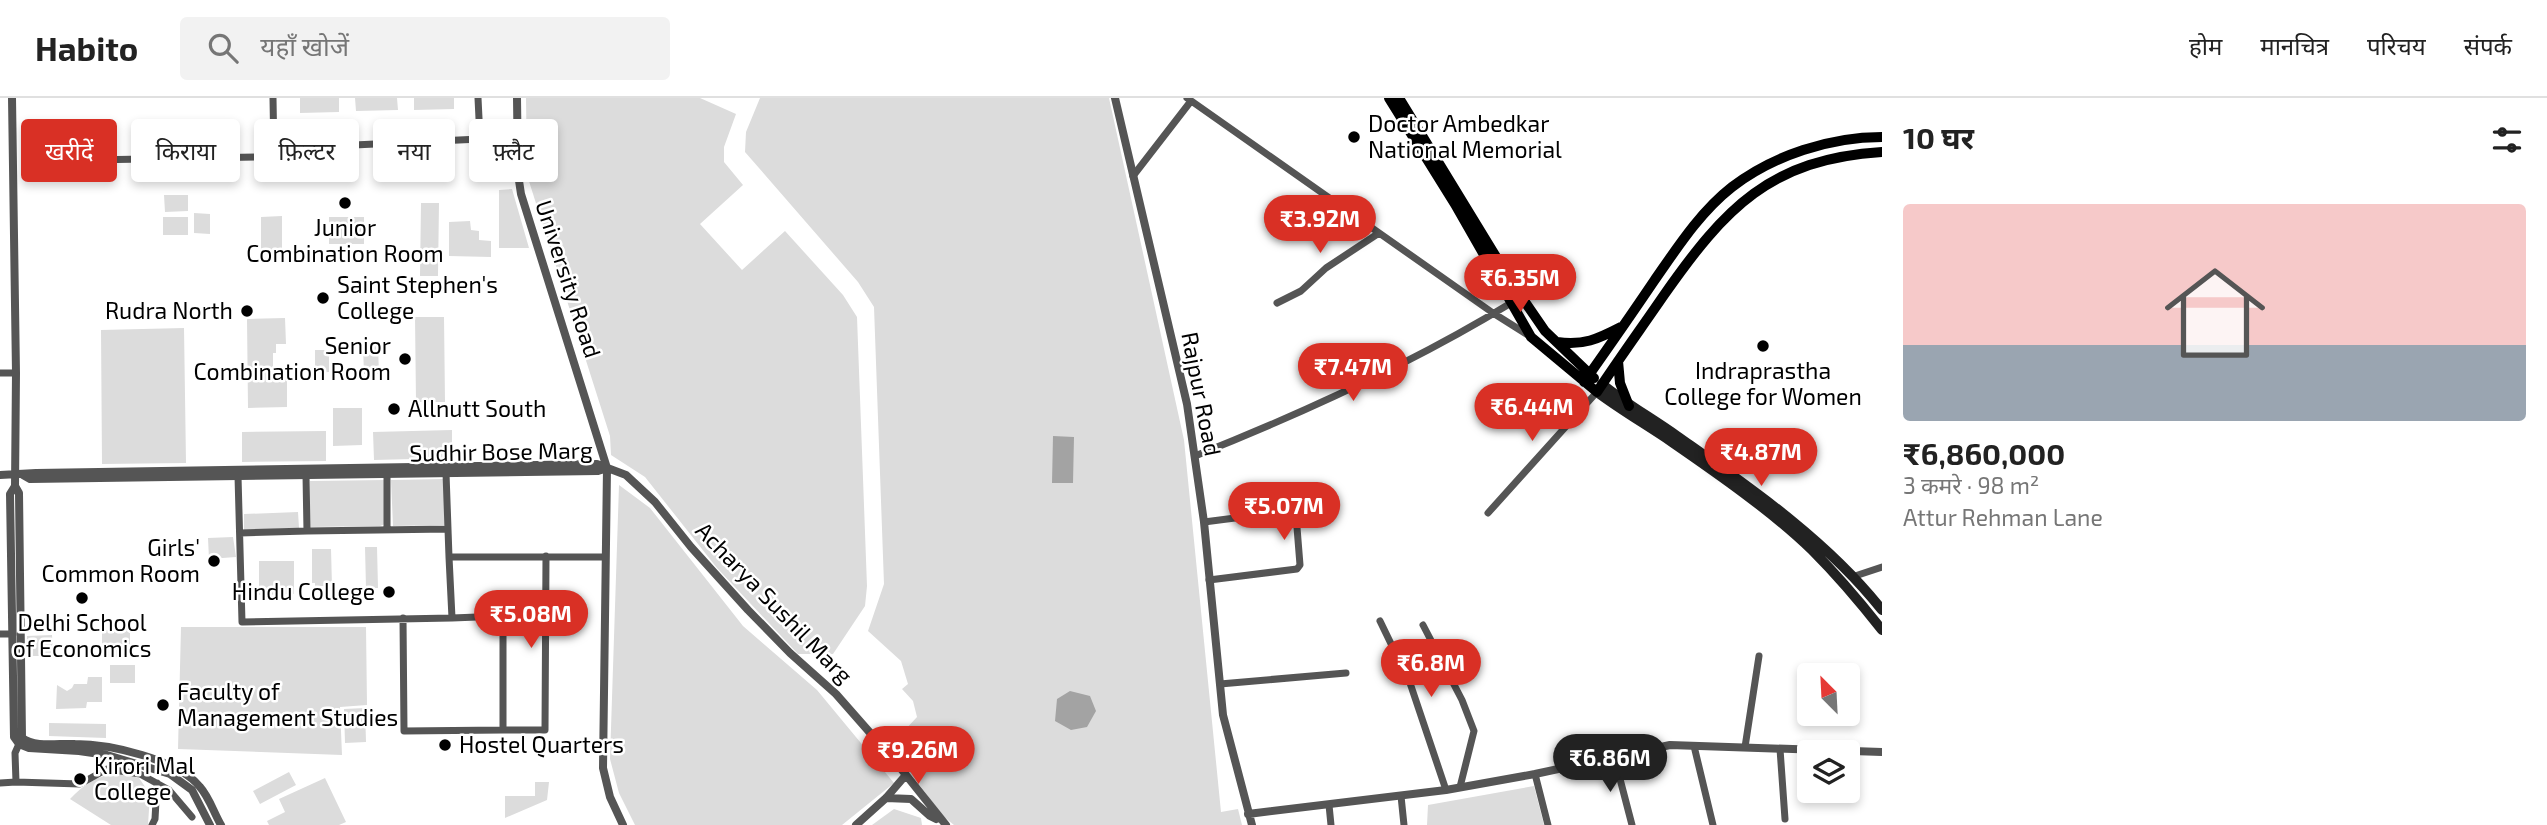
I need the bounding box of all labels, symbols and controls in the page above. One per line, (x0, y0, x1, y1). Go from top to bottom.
search box (180, 17, 670, 80)
text: Habito (35, 28, 138, 68)
icon: search (204, 29, 242, 67)
text: यहाँ खोजें (260, 30, 349, 61)
text: होम (2189, 31, 2222, 60)
text: मानचित्र (2260, 31, 2329, 60)
text: परिचय (2367, 31, 2426, 60)
text: संपर्क (2464, 31, 2512, 60)
place label: Doctor Ambedkar National Memorial (1368, 109, 1562, 163)
chip: खरीदें (21, 119, 117, 182)
chip: किराया (131, 119, 240, 182)
chip: फ़िल्टर (254, 119, 359, 182)
chip: नया (373, 119, 455, 182)
chip: फ़्लैट (469, 119, 558, 182)
text: 10 घर (1903, 119, 1974, 155)
icon: filters (2488, 121, 2526, 159)
marker: Doctor Ambedkar National Memorial (1346, 129, 1362, 145)
marker: Junior Combination Room (337, 195, 353, 211)
pin: ₹3.92M (1263, 195, 1377, 255)
street label: University Road (530, 196, 608, 361)
text: ₹3.92M (1280, 204, 1360, 232)
place label: Junior Combination Room (246, 213, 444, 267)
icon: home (2152, 250, 2278, 376)
pin: ₹6.35M (1463, 254, 1577, 314)
text: ₹6.35M (1480, 263, 1560, 291)
place label: Saint Stephen's College (337, 270, 498, 324)
marker: Saint Stephen's College (315, 290, 331, 306)
place label: Rudra North (105, 296, 233, 324)
marker: Rudra North (239, 303, 255, 319)
street label: Rajpur Road (1176, 329, 1228, 458)
place label: Senior Combination Room (193, 331, 391, 385)
marker: Indraprastha College for Women (1755, 338, 1771, 354)
pin: ₹7.47M (1296, 344, 1410, 403)
marker: Senior Combination Room (397, 351, 413, 367)
text: ₹7.47M (1314, 352, 1392, 380)
place label: Indraprastha College for Women (1664, 356, 1862, 410)
pin: ₹6.44M (1475, 384, 1589, 443)
text: ₹6.44M (1490, 392, 1574, 420)
place label: Allnutt South (408, 394, 546, 422)
marker: Allnutt South (386, 401, 402, 417)
pin: ₹4.87M (1704, 428, 1818, 488)
street label: Sudhir Bose Marg (409, 435, 593, 467)
text: ₹6,860,000 (1903, 435, 2065, 471)
text: ₹4.87M (1720, 437, 1802, 465)
text: 3 कमरे · 98 m² (1903, 471, 2039, 499)
pin: ₹5.07M (1227, 482, 1341, 542)
text: ₹5.07M (1244, 491, 1324, 519)
text: Attur Rehman Lane (1903, 503, 2103, 531)
street label: Acharya Sushil Marg (690, 516, 859, 689)
place label: Girls' Common Room (42, 533, 200, 587)
marker: Girls' Common Room (206, 553, 222, 569)
place label: Hindu College (232, 577, 375, 605)
marker: Hindu College (381, 584, 397, 600)
marker: Delhi School of Economics (74, 590, 90, 606)
pin: ₹5.08M (474, 590, 588, 650)
text: ₹5.08M (490, 599, 572, 627)
place label: Delhi School of Economics (13, 608, 151, 662)
pin: ₹6.8M (1382, 640, 1480, 699)
text: ₹6.8M (1397, 648, 1465, 676)
north arrow (1797, 663, 1860, 726)
map controls (1797, 663, 1860, 803)
place label: Faculty of Management Studies (177, 677, 398, 731)
marker: Faculty of Management Studies (155, 697, 171, 713)
pin: ₹9.26M (861, 726, 975, 786)
place label: Hostel Quarters (459, 730, 624, 758)
pin: ₹6.86M (1553, 734, 1667, 794)
text: ₹9.26M (878, 735, 958, 763)
marker: Hostel Quarters (437, 737, 453, 753)
button: layers (1797, 740, 1860, 803)
text: ₹6.86M (1569, 743, 1651, 771)
place label: Kirori Mal College (94, 751, 195, 805)
marker: Kirori Mal College (72, 771, 88, 787)

